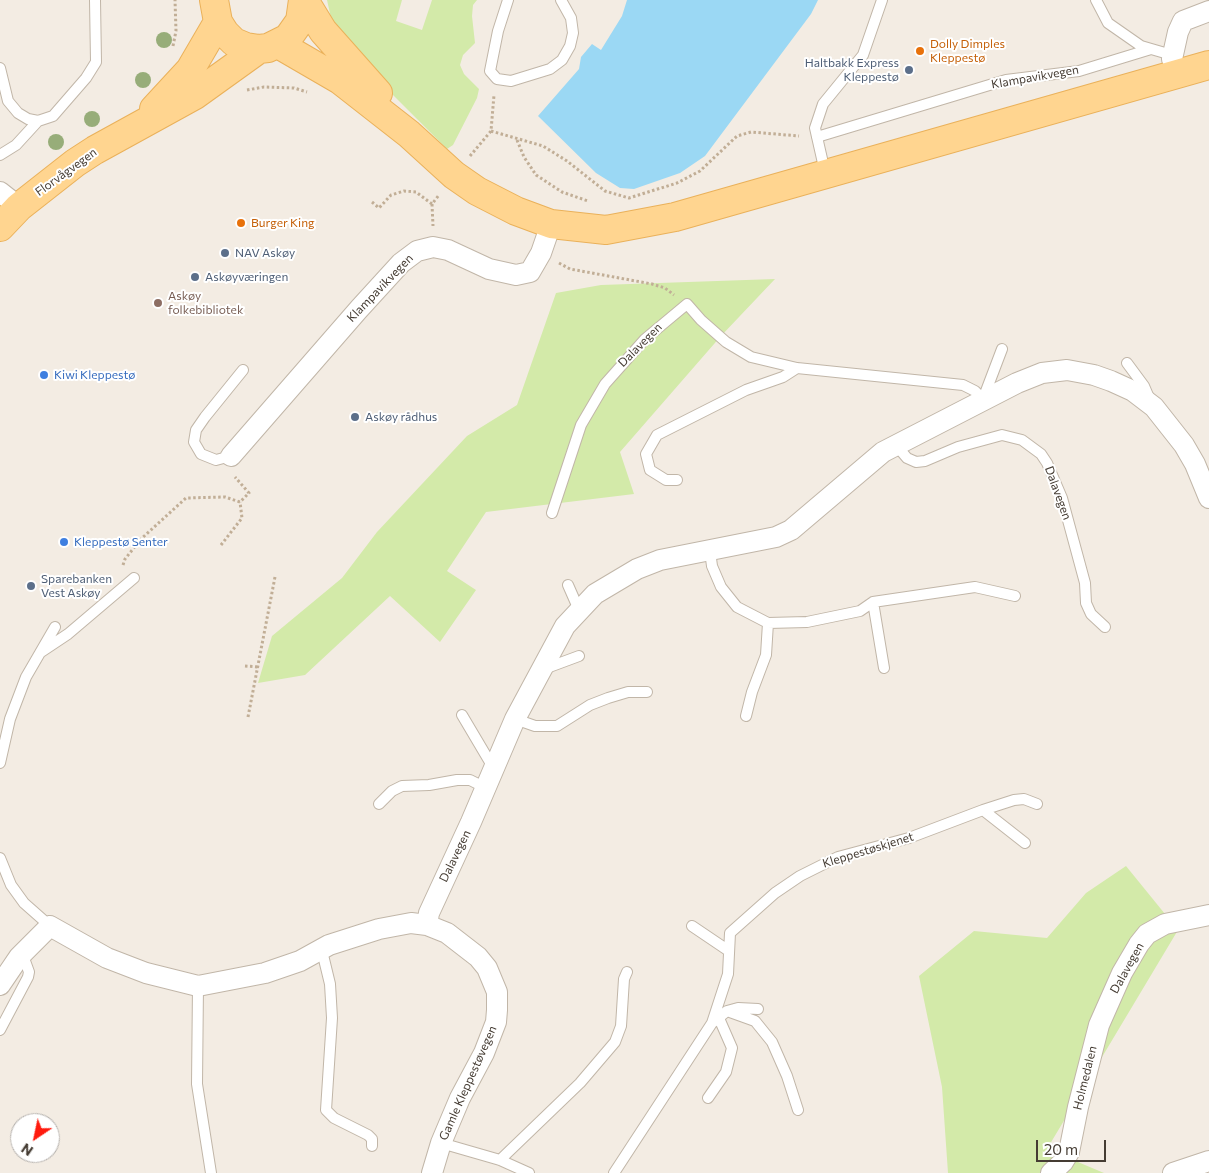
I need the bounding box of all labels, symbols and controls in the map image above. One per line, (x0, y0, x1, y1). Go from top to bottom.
place label: Dolly Dimples Kleppestø (930, 37, 1005, 65)
marker: Dolly Dimples Kleppestø (914, 45, 926, 57)
place label: Haltbakk Express Kleppestø (805, 56, 899, 84)
street label: Klampavikvegen (990, 62, 1080, 92)
marker: Haltbakk Express Kleppestø (903, 64, 915, 76)
street label: Florvågvegen (32, 145, 100, 199)
place label: Burger King (251, 216, 315, 230)
marker: Burger King (235, 217, 247, 229)
place label: NAV Askøy (235, 246, 295, 260)
marker: NAV Askøy (219, 247, 231, 259)
street label: Klampavikvegen (344, 251, 416, 325)
place label: Askøyværingen (205, 270, 288, 284)
marker: Askøyværingen (189, 271, 201, 283)
place label: Askøy folkebibliotek (168, 289, 243, 317)
marker: Askøy folkebibliotek (152, 297, 164, 309)
street label: Dalavegen (615, 320, 665, 370)
place label: Kiwi Kleppestø (54, 368, 136, 382)
marker: Kiwi Kleppestø (38, 369, 50, 381)
place label: Askøy rådhus (365, 410, 437, 424)
marker: Askøy rådhus (349, 411, 361, 423)
street label: Dalavegen (1042, 464, 1074, 522)
place label: Kleppestø Senter (74, 535, 168, 549)
marker: Kleppestø Senter (58, 536, 70, 548)
place label: Sparebanken Vest Askøy (41, 572, 112, 600)
marker: Sparebanken Vest Askøy (25, 580, 37, 592)
street label: Dalavegen (436, 828, 474, 884)
street label: Kleppestøskjenet (821, 829, 915, 871)
street label: Dalavegen (1107, 940, 1147, 996)
street label: Gamle Kleppestøvegen (436, 1023, 500, 1143)
street label: Holmedalen (1070, 1044, 1100, 1112)
north arrow (10, 1113, 60, 1163)
scale bar (1039, 1130, 1109, 1162)
text: N (18, 1140, 36, 1160)
text: 20 m (1044, 1140, 1078, 1158)

